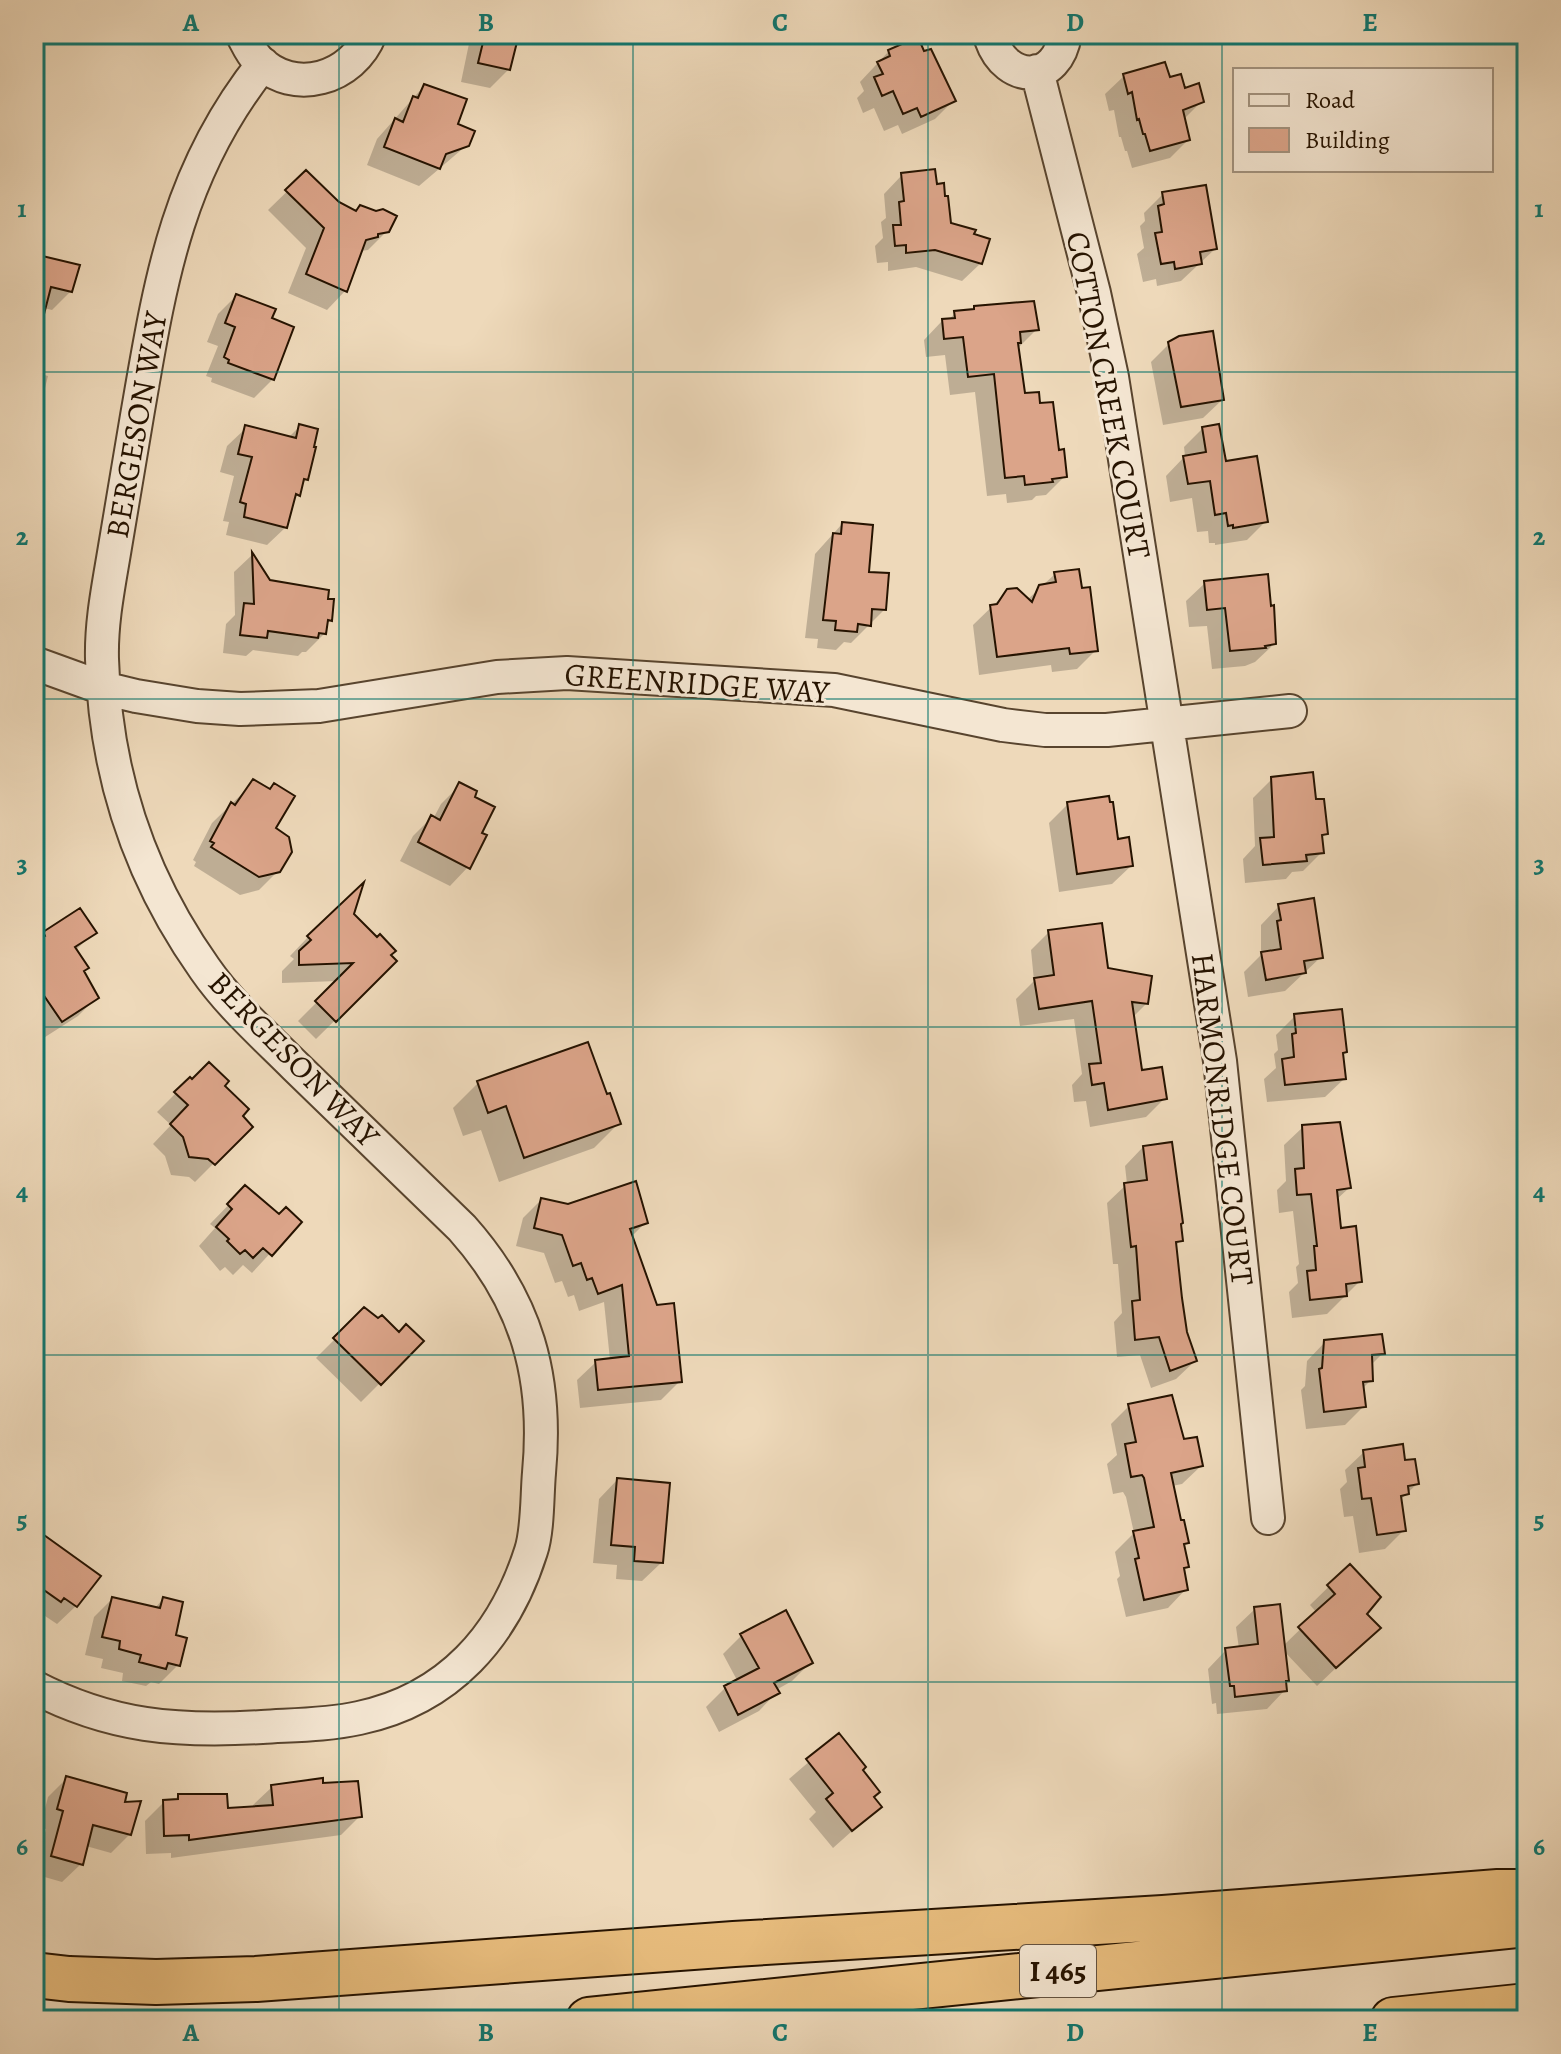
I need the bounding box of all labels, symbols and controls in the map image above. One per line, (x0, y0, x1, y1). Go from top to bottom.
text: A (182, 5, 200, 40)
text: B (478, 5, 494, 40)
text: C (772, 5, 788, 40)
text: D (1066, 5, 1084, 40)
text: E (1362, 5, 1378, 40)
legend (1233, 68, 1493, 172)
text: Road (1305, 84, 1355, 116)
text: Building (1305, 124, 1390, 156)
text: 1 (17, 191, 27, 226)
text: 1 (1534, 191, 1544, 226)
street label: COTTON CREEK COURT (1056, 228, 1162, 563)
street label: BERGESON WAY (94, 308, 178, 542)
text: 2 (16, 519, 29, 554)
text: 2 (1533, 519, 1546, 554)
street label: GREENRIDGE WAY (563, 652, 832, 714)
text: 3 (16, 846, 28, 881)
text: 3 (1533, 846, 1545, 881)
street label: HARMONRIDGE COURT (1181, 950, 1265, 1288)
street label: BERGESON WAY (199, 961, 390, 1157)
text: 4 (16, 1174, 28, 1209)
text: 4 (1533, 1174, 1545, 1209)
text: 5 (16, 1502, 28, 1537)
text: 5 (1533, 1502, 1545, 1537)
text: 6 (16, 1829, 28, 1864)
text: 6 (1533, 1829, 1545, 1864)
road number: I 465 (1020, 1945, 1096, 1997)
text: A (182, 2015, 200, 2050)
text: B (478, 2015, 494, 2050)
text: C (772, 2015, 788, 2050)
text: D (1066, 2015, 1084, 2050)
text: E (1362, 2015, 1378, 2050)

